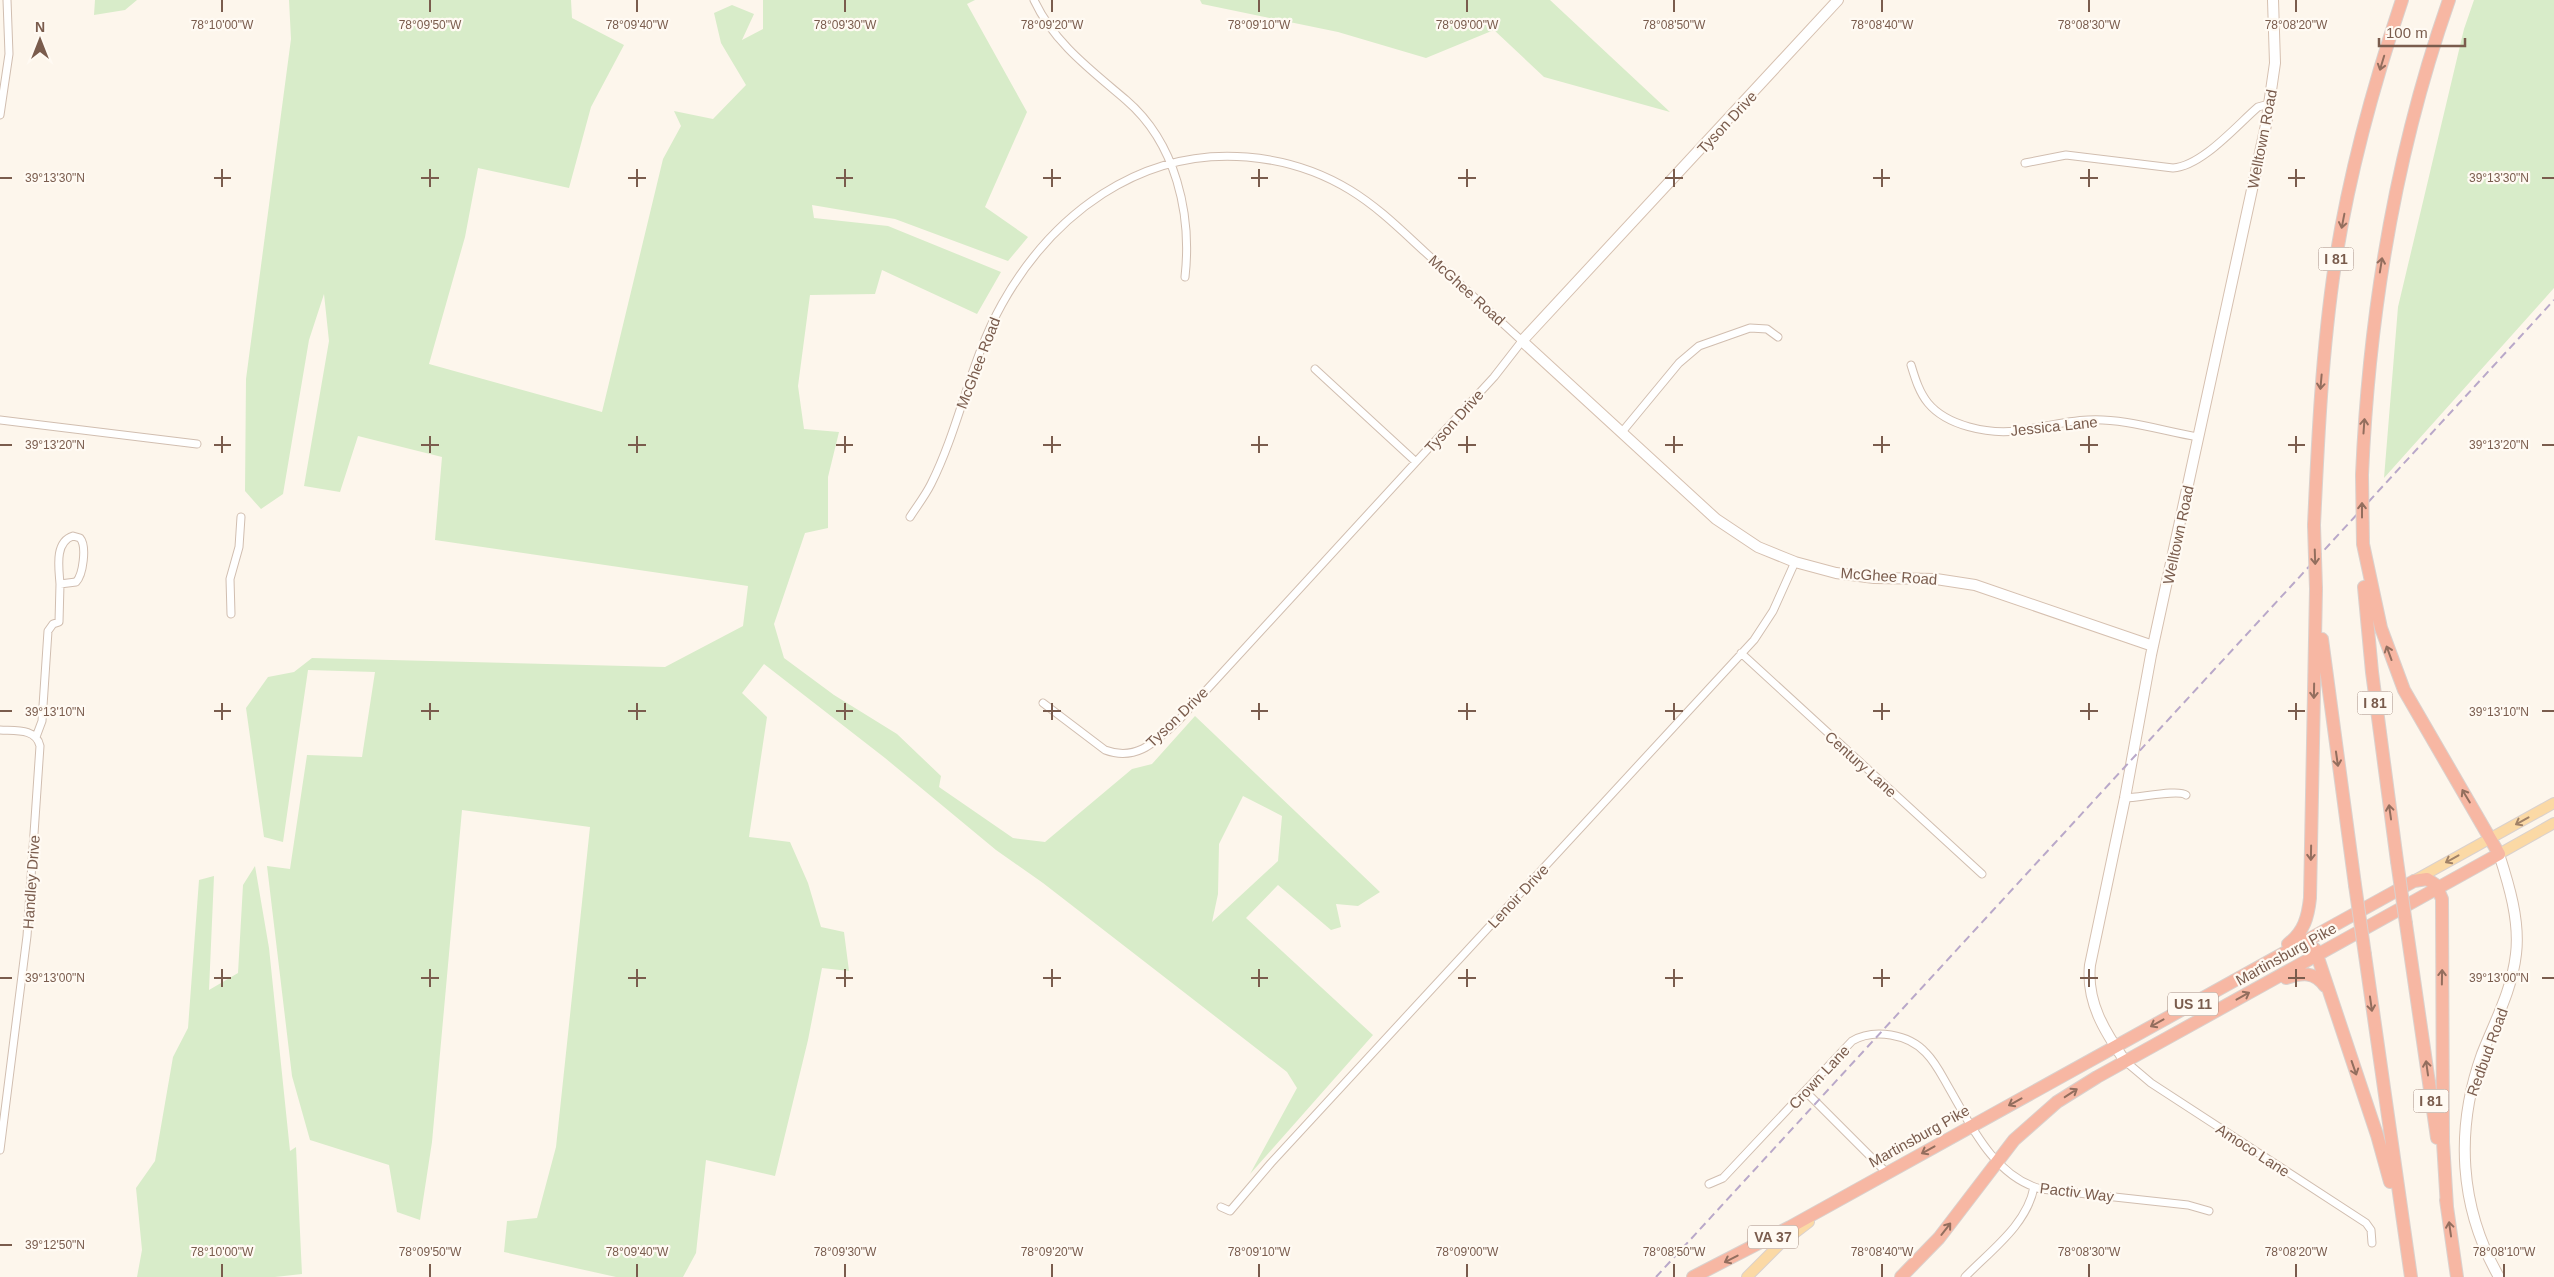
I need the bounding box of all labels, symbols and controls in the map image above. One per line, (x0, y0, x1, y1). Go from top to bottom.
north arrow (15, 15, 65, 65)
scale bar (2379, 15, 2465, 47)
text: 78°10'00"W (191, 18, 254, 32)
text: 78°09'50"W (399, 18, 462, 32)
text: 78°09'40"W (606, 18, 669, 32)
text: 78°09'30"W (814, 18, 877, 32)
text: 78°09'20"W (1021, 18, 1084, 32)
text: 78°09'10"W (1228, 18, 1291, 32)
text: 78°09'00"W (1436, 18, 1499, 32)
text: 78°08'50"W (1643, 18, 1706, 32)
text: 78°08'40"W (1851, 18, 1914, 32)
text: 78°08'30"W (2058, 18, 2121, 32)
text: 78°08'20"W (2265, 18, 2328, 32)
text: N (35, 19, 45, 35)
text: 100 m (2386, 24, 2428, 41)
one-way arrow (2377, 55, 2386, 70)
street label: Tyson Drive (1694, 87, 1760, 157)
street label: Welltown Road (2244, 88, 2280, 190)
text: 39°13'30"N (25, 171, 85, 185)
text: 39°13'30"N (2469, 171, 2529, 185)
one-way arrow (2338, 212, 2347, 228)
road number: I 81 (2318, 248, 2354, 270)
street label: McGhee Road (1425, 251, 1509, 329)
one-way arrow (2377, 257, 2387, 273)
street label: McGhee Road (953, 315, 1003, 411)
one-way arrow (2316, 373, 2326, 389)
street label: Tyson Drive (1421, 386, 1487, 456)
street label: Jessica Lane (2010, 413, 2098, 439)
one-way arrow (2359, 419, 2369, 435)
text: 39°13'20"N (25, 438, 85, 452)
text: 39°13'20"N (2469, 438, 2529, 452)
street label: Welltown Road (2159, 484, 2197, 586)
one-way arrow (2358, 502, 2367, 518)
one-way arrow (2310, 549, 2319, 565)
street label: McGhee Road (1840, 564, 1938, 588)
one-way arrow (2384, 646, 2393, 661)
one-way arrow (2309, 682, 2319, 698)
street label: Tyson Drive (1143, 683, 1211, 751)
road number: I 81 (2358, 691, 2392, 714)
text: 39°13'10"N (25, 705, 85, 719)
text: 39°13'10"N (2469, 705, 2529, 719)
street label: Century Lane (1822, 728, 1900, 800)
one-way arrow (2332, 751, 2342, 767)
one-way arrow (2460, 790, 2470, 804)
one-way arrow (2385, 805, 2395, 821)
one-way arrow (2515, 816, 2530, 826)
street label: Handley Drive (19, 834, 43, 930)
one-way arrow (2306, 844, 2316, 861)
one-way arrow (2446, 855, 2460, 865)
street label: Lenoir Drive (1484, 861, 1552, 931)
street label: Martinsburg Pike (2233, 919, 2339, 989)
one-way arrow (2437, 969, 2447, 986)
text: 39°13'00"N (25, 971, 85, 985)
text: 39°13'00"N (2469, 971, 2529, 985)
one-way arrow (2235, 991, 2250, 1001)
road number: US 11 (2168, 992, 2218, 1016)
one-way arrow (2367, 995, 2377, 1011)
street label: Redbud Road (2463, 1006, 2511, 1098)
one-way arrow (2150, 1018, 2165, 1028)
street label: Crown Lane (1785, 1042, 1853, 1112)
one-way arrow (2350, 1060, 2359, 1075)
one-way arrow (2421, 1060, 2431, 1076)
one-way arrow (2063, 1087, 2077, 1097)
road number: I 81 (2414, 1090, 2448, 1112)
one-way arrow (2008, 1097, 2023, 1107)
street label: Martinsburg Pike (1866, 1101, 1972, 1171)
street label: Amoco Lane (2213, 1120, 2293, 1180)
one-way arrow (1921, 1145, 1935, 1155)
street label: Pactiv Way (2039, 1179, 2115, 1205)
one-way arrow (2445, 1221, 2455, 1237)
one-way arrow (1941, 1223, 1952, 1236)
road number: VA 37 (1748, 1226, 1798, 1248)
text: 39°12'50"N (25, 1238, 85, 1252)
text: 78°10'00"W (191, 1245, 254, 1259)
text: 78°09'50"W (399, 1245, 462, 1259)
text: 78°09'40"W (606, 1245, 669, 1259)
text: 78°09'30"W (814, 1245, 877, 1259)
text: 78°09'20"W (1021, 1245, 1084, 1259)
text: 78°09'10"W (1228, 1245, 1291, 1259)
text: 78°09'00"W (1436, 1245, 1499, 1259)
text: 78°08'50"W (1643, 1245, 1706, 1259)
text: 78°08'40"W (1851, 1245, 1914, 1259)
text: 78°08'30"W (2058, 1245, 2121, 1259)
text: 78°08'20"W (2265, 1245, 2328, 1259)
text: 78°08'10"W (2473, 1245, 2536, 1259)
one-way arrow (1724, 1254, 1739, 1264)

